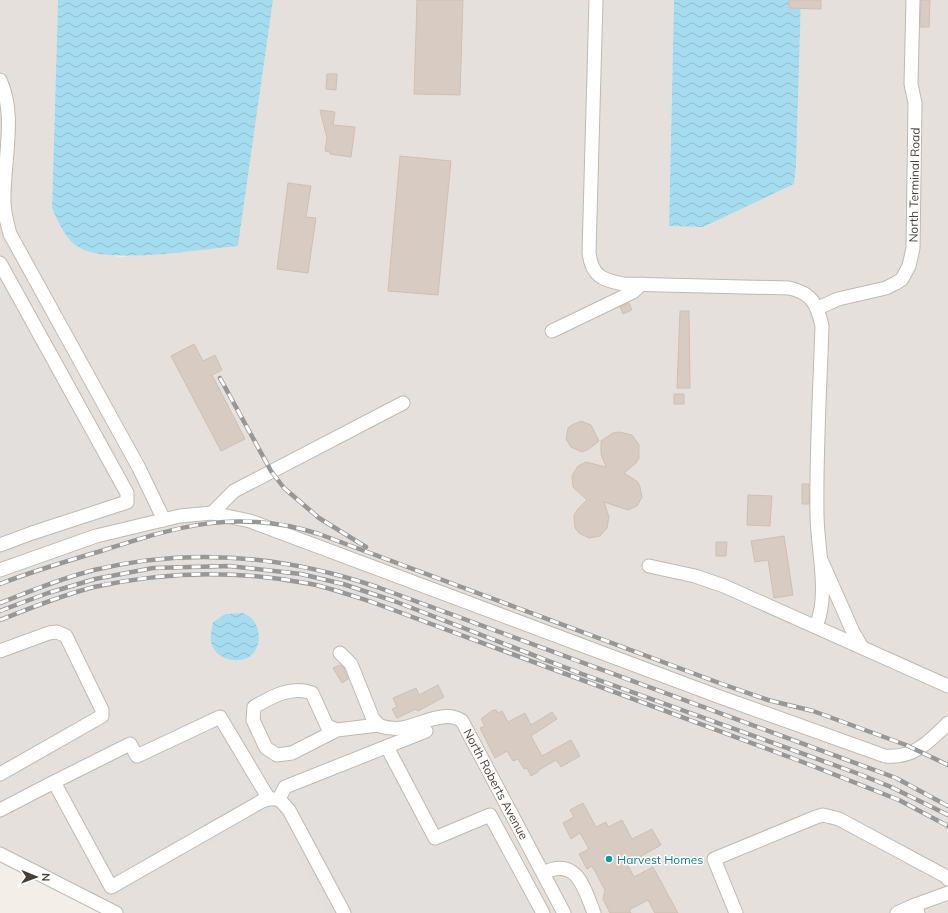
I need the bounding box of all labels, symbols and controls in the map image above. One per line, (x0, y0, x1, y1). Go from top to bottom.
street label: North Terminal Road (905, 127, 923, 243)
street label: North Roberts Avenue (460, 726, 532, 842)
place label: Harvest Homes (617, 852, 703, 867)
marker: Harvest Homes (604, 854, 614, 864)
north arrow (16, 857, 56, 897)
text: N (39, 873, 53, 881)

